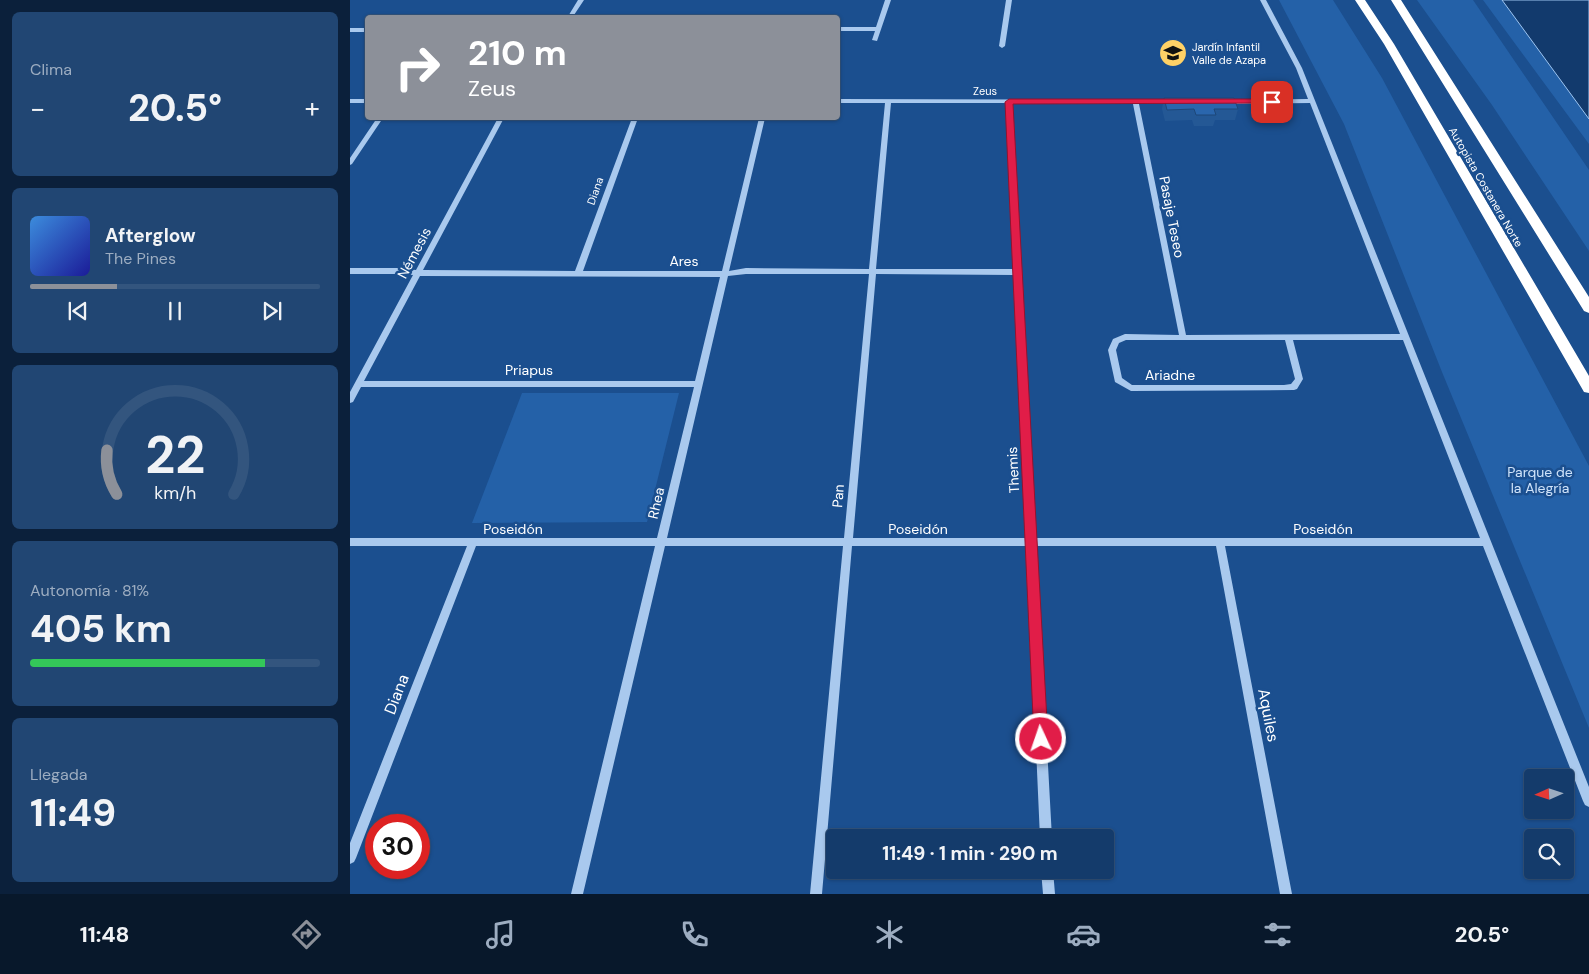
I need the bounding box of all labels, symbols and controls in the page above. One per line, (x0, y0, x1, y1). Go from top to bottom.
text: 210 m (468, 30, 567, 76)
icon: right (385, 35, 450, 100)
school or university icon: Jardín Infantil Valle de Azapa (1158, 38, 1188, 68)
place label: Jardín Infantil Valle de Azapa (1192, 40, 1266, 67)
text: Clima (30, 59, 72, 80)
text: Zeus (468, 74, 516, 103)
pin (1251, 81, 1293, 123)
text: 20.5° (128, 83, 222, 133)
street label: Zeus (973, 84, 997, 98)
icon: arrive (1258, 88, 1286, 116)
text: − (30, 90, 45, 127)
text: + (305, 90, 320, 127)
street label: Autopista Costanera Norte (1446, 124, 1526, 250)
street label: Diana (584, 175, 606, 207)
street label: Pasaje Teseo (1155, 175, 1189, 259)
text: Afterglow (105, 223, 196, 248)
street label: Némesis (393, 224, 435, 282)
text: The Pines (105, 248, 176, 269)
street label: Ares (669, 252, 699, 270)
icon: previous (64, 297, 92, 325)
icon: pause (161, 297, 189, 325)
icon: next (258, 297, 286, 325)
street label: Priapus (505, 361, 553, 379)
street label: Ariadne (1145, 366, 1195, 384)
text: 22 (145, 421, 205, 489)
street label: Themis (1003, 446, 1023, 494)
park label: Parque de la Alegría (1507, 463, 1573, 497)
text: km/h (154, 481, 196, 505)
street label: Pan (828, 484, 848, 508)
street label: Rhea (644, 485, 668, 521)
street label: Poseidón (483, 520, 543, 538)
street label: Poseidón (888, 520, 948, 538)
street label: Poseidón (1293, 520, 1353, 538)
text: Autonomía · 81% (30, 580, 149, 601)
text: 405 km (30, 604, 172, 654)
street label: Diana (379, 671, 414, 717)
street label: Aquiles (1253, 687, 1284, 744)
position arrow (1014, 712, 1066, 764)
text: Llegada (30, 764, 87, 785)
north arrow (1524, 769, 1574, 819)
map controls (1524, 769, 1574, 879)
text: 11:49 (30, 788, 116, 838)
speed limit sign: 30 (365, 814, 430, 879)
button: search (1524, 829, 1574, 879)
text: 11:49 · 1 min · 290 m (882, 841, 1058, 866)
icon: directions (289, 917, 324, 952)
icon: music (483, 917, 518, 952)
icon: phone (677, 917, 712, 952)
icon: climate (872, 917, 907, 952)
icon: car (1066, 917, 1101, 952)
icon: filters (1260, 917, 1295, 952)
text: 11:48 (80, 920, 130, 949)
text: 20.5° (1455, 920, 1509, 949)

